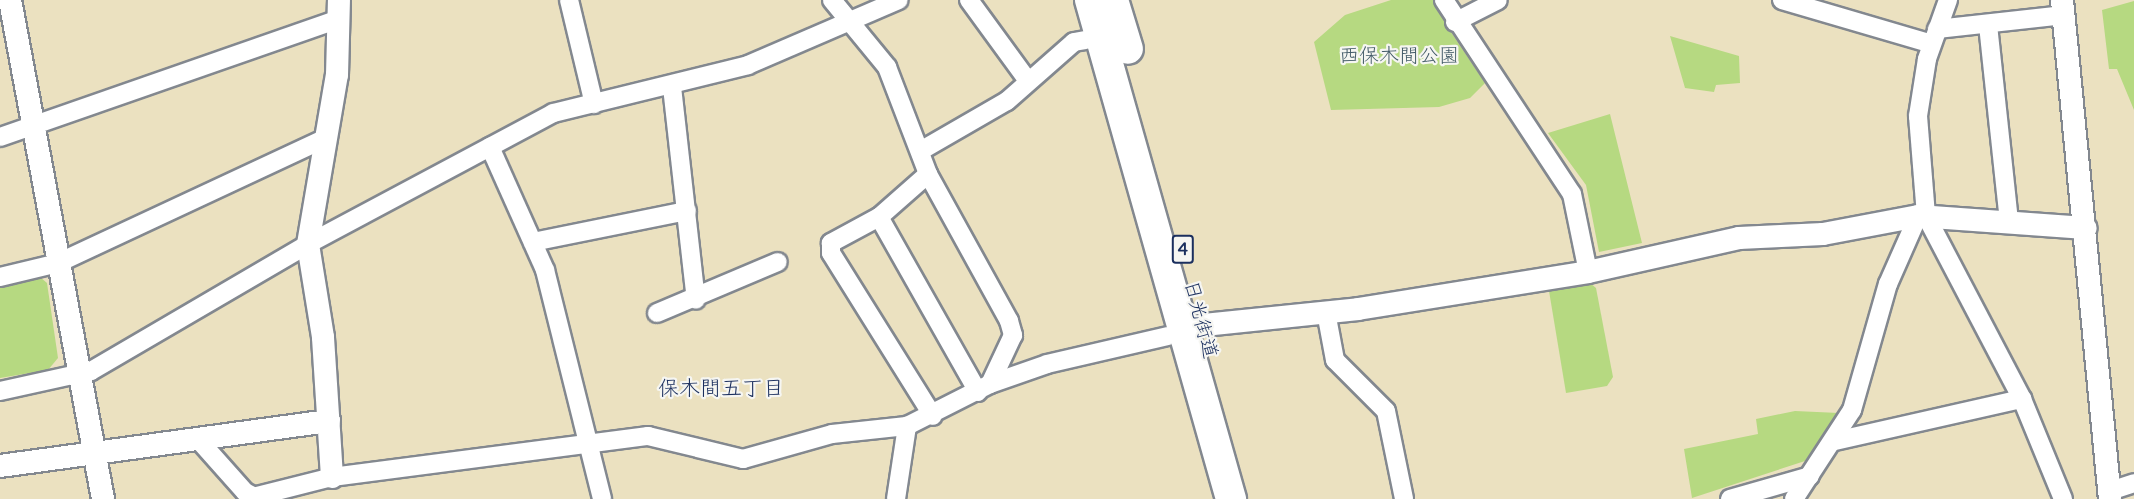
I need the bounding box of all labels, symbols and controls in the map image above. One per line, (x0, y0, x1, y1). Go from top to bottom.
park label: 西保木間公園 (1339, 42, 1459, 66)
road number: 4 (1171, 234, 1195, 264)
street label: 日光街道 (1180, 277, 1224, 361)
district label: 保木間五丁目 (658, 375, 784, 401)

